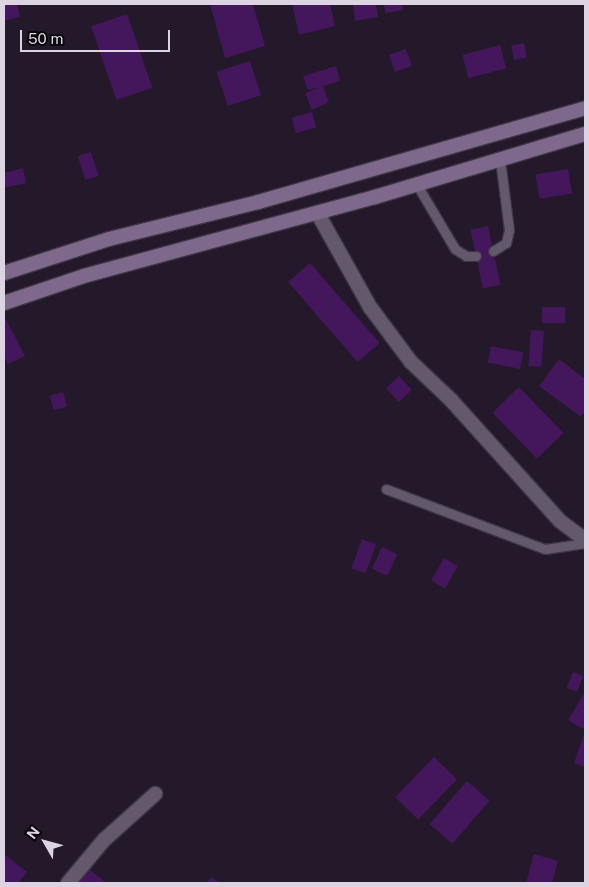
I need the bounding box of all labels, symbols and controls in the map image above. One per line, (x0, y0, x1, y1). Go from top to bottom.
scale bar (22, 20, 172, 52)
text: 50 m (28, 30, 63, 47)
north arrow (20, 817, 70, 867)
text: N (23, 824, 43, 842)

